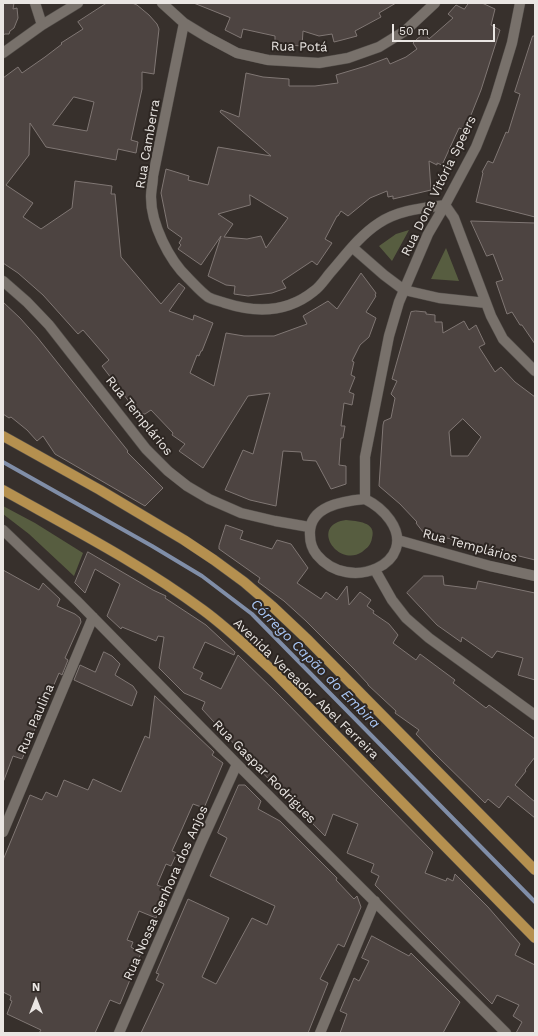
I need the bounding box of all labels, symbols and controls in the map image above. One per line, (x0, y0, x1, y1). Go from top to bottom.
scale bar (394, 16, 497, 42)
text: 50 m (399, 24, 429, 38)
street label: Rua Potá (271, 39, 327, 55)
street label: Rua Camberra (132, 98, 164, 190)
street label: Rua Dona Vitória Speers (398, 113, 480, 259)
street label: Rua Templários (102, 373, 176, 459)
street label: Rua Templários (421, 526, 519, 566)
water label: Córrego Capão do Embira (247, 596, 383, 732)
street label: Avenida Vereador Abel Ferreira (230, 615, 382, 763)
street label: Rua Paulina (14, 682, 58, 756)
street label: Rua Gaspar Rodrigues (209, 717, 319, 827)
street label: Rua Nossa Senhora dos Anjos (120, 803, 212, 983)
north arrow (16, 980, 56, 1020)
text: N (32, 981, 40, 994)

